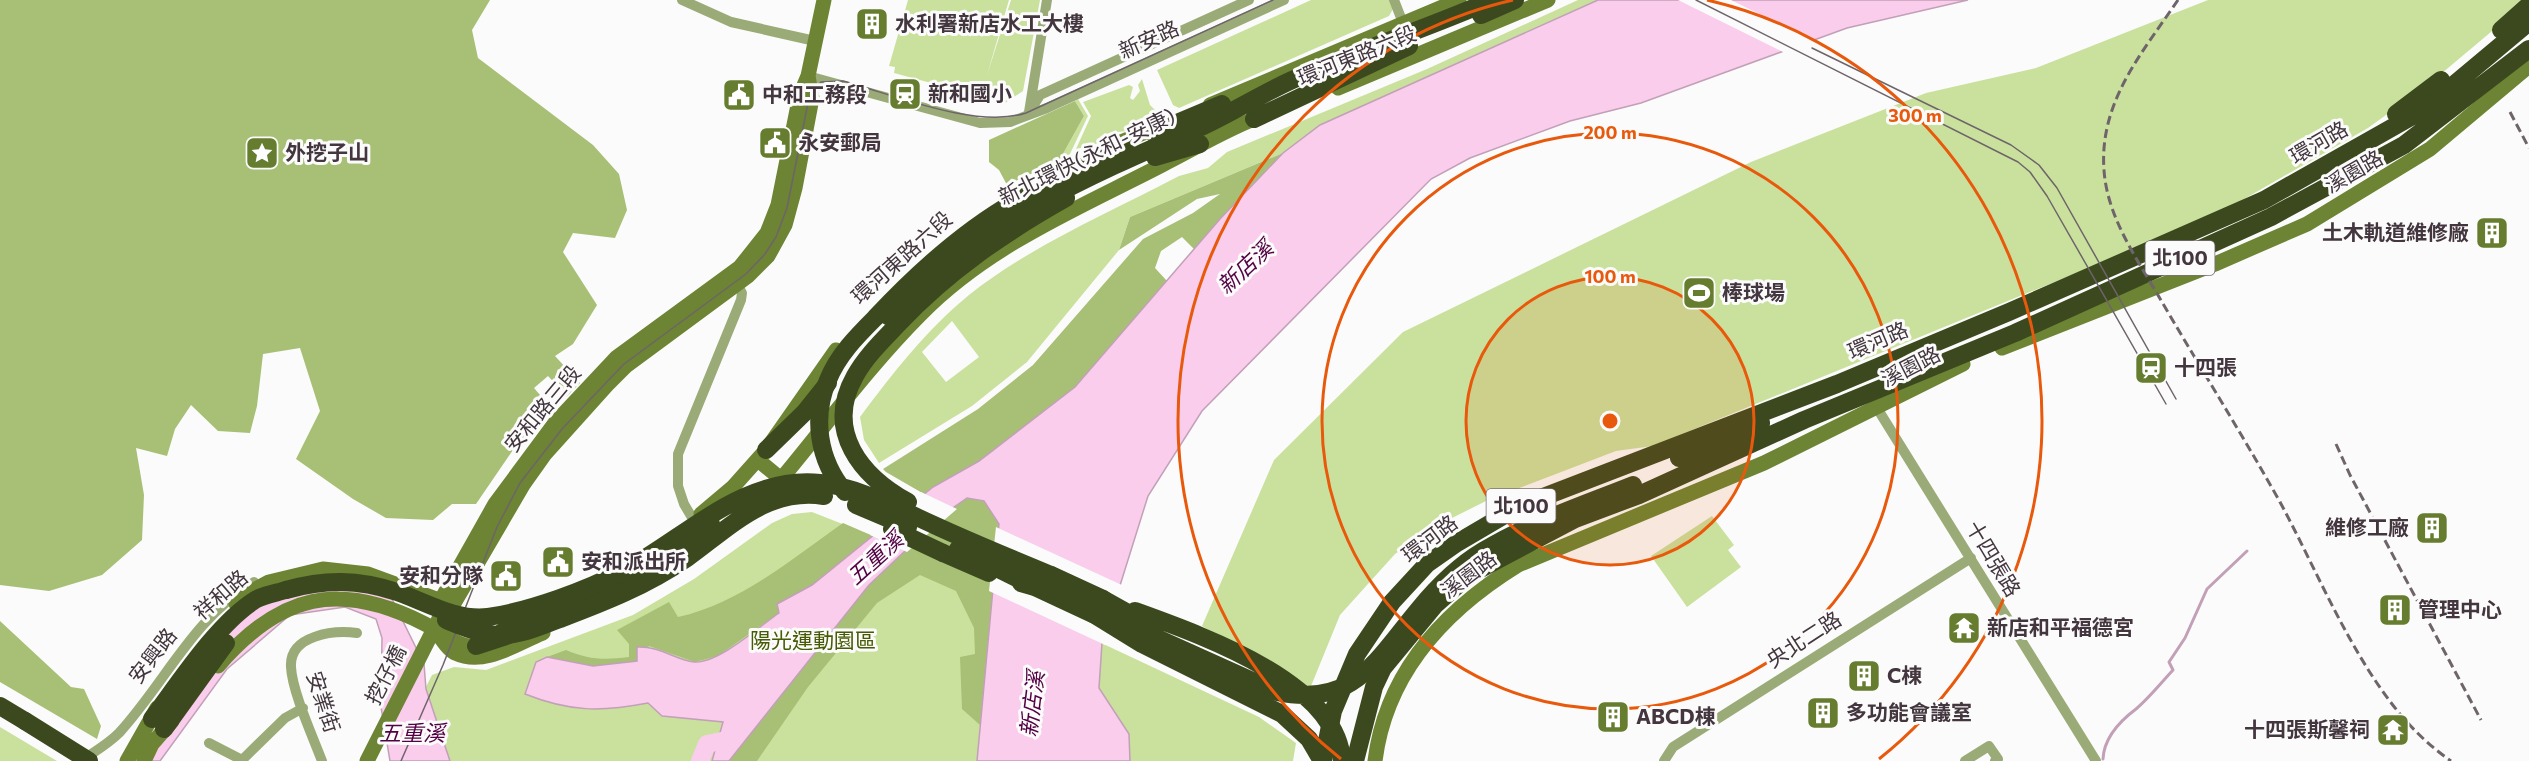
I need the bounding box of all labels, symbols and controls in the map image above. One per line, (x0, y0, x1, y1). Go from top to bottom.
building icon: 水利署新店水工大樓 (854, 6, 890, 42)
place label: 水利署新店水工大樓 (895, 10, 1084, 35)
street label: 新安路 (1115, 14, 1182, 63)
street label: 環河東路六段 (1293, 19, 1420, 90)
station icon: 新和國小 (887, 76, 923, 112)
public building icon: 中和工務段 (721, 77, 757, 113)
place label: 新和國小 (928, 80, 1012, 105)
place label: 中和工務段 (762, 81, 867, 106)
street label: 新北環快(永和-安康) (994, 102, 1179, 209)
text: 300 m (1888, 104, 1942, 126)
street label: 環河路 (2285, 115, 2352, 168)
text: 200 m (1583, 121, 1637, 143)
public building icon: 永安郵局 (757, 125, 793, 161)
place label: 永安郵局 (798, 129, 882, 154)
place icon: 外挖子山 (244, 135, 280, 171)
place label: 外挖子山 (285, 139, 369, 164)
street label: 溪園路 (2320, 144, 2387, 197)
street label: 環河東路六段 (846, 205, 956, 308)
building icon: 土木軌道維修廠 (2474, 215, 2510, 251)
place label: 土木軌道維修廠 (2322, 219, 2469, 244)
water label: 新店溪 (1211, 232, 1280, 299)
road number: 北100 (2146, 241, 2214, 275)
text: 100 m (1584, 265, 1636, 287)
sports icon: 棒球場 (1681, 275, 1717, 311)
place label: 棒球場 (1722, 279, 1785, 304)
street label: 環河路 (1844, 316, 1911, 363)
street label: 溪園路 (1877, 340, 1944, 391)
station icon: 十四張 (2133, 350, 2169, 386)
place label: 十四張 (2174, 354, 2237, 379)
street label: 安和路三段 (499, 360, 585, 456)
centre of rings (1600, 411, 1620, 431)
road number: 北100 (1486, 489, 1556, 523)
street label: 環河路 (1396, 509, 1462, 567)
building icon: 維修工廠 (2414, 510, 2450, 546)
place label: 維修工廠 (2325, 514, 2409, 539)
street label: 十四張路 (1962, 516, 2027, 601)
water label: 五重溪 (841, 524, 910, 590)
public building icon: 安和派出所 (540, 544, 576, 580)
street label: 溪園路 (1435, 545, 1501, 603)
place label: 安和派出所 (581, 548, 686, 573)
public building icon: 安和分隊 (488, 558, 524, 594)
place label: 安和分隊 (399, 562, 484, 587)
street label: 祥和路 (188, 564, 252, 624)
building icon: 管理中心 (2377, 592, 2413, 628)
place label: 管理中心 (2418, 596, 2502, 621)
street label: 央北二路 (1761, 605, 1845, 672)
temple icon: 新店和平福德宮 (1946, 610, 1982, 646)
place label: 新店和平福德宮 (1987, 614, 2134, 639)
street label: 安興路 (123, 623, 181, 688)
park label: 陽光運動園區 (750, 627, 876, 652)
street label: 挖仔橋 (359, 641, 410, 708)
building icon: C棟 (1846, 658, 1882, 694)
place label: C棟 (1887, 662, 1922, 687)
water label: 新店溪 (1014, 667, 1049, 738)
street label: 安業街 (303, 668, 346, 735)
building icon: 多功能會議室 (1805, 695, 1841, 731)
building icon: ABCD棟 (1595, 699, 1631, 735)
place label: 多功能會議室 (1846, 699, 1972, 724)
place label: ABCD棟 (1636, 703, 1716, 728)
temple icon: 十四張斯馨祠 (2375, 712, 2411, 748)
place label: 十四張斯馨祠 (2244, 716, 2370, 741)
water label: 五重溪 (379, 719, 448, 746)

